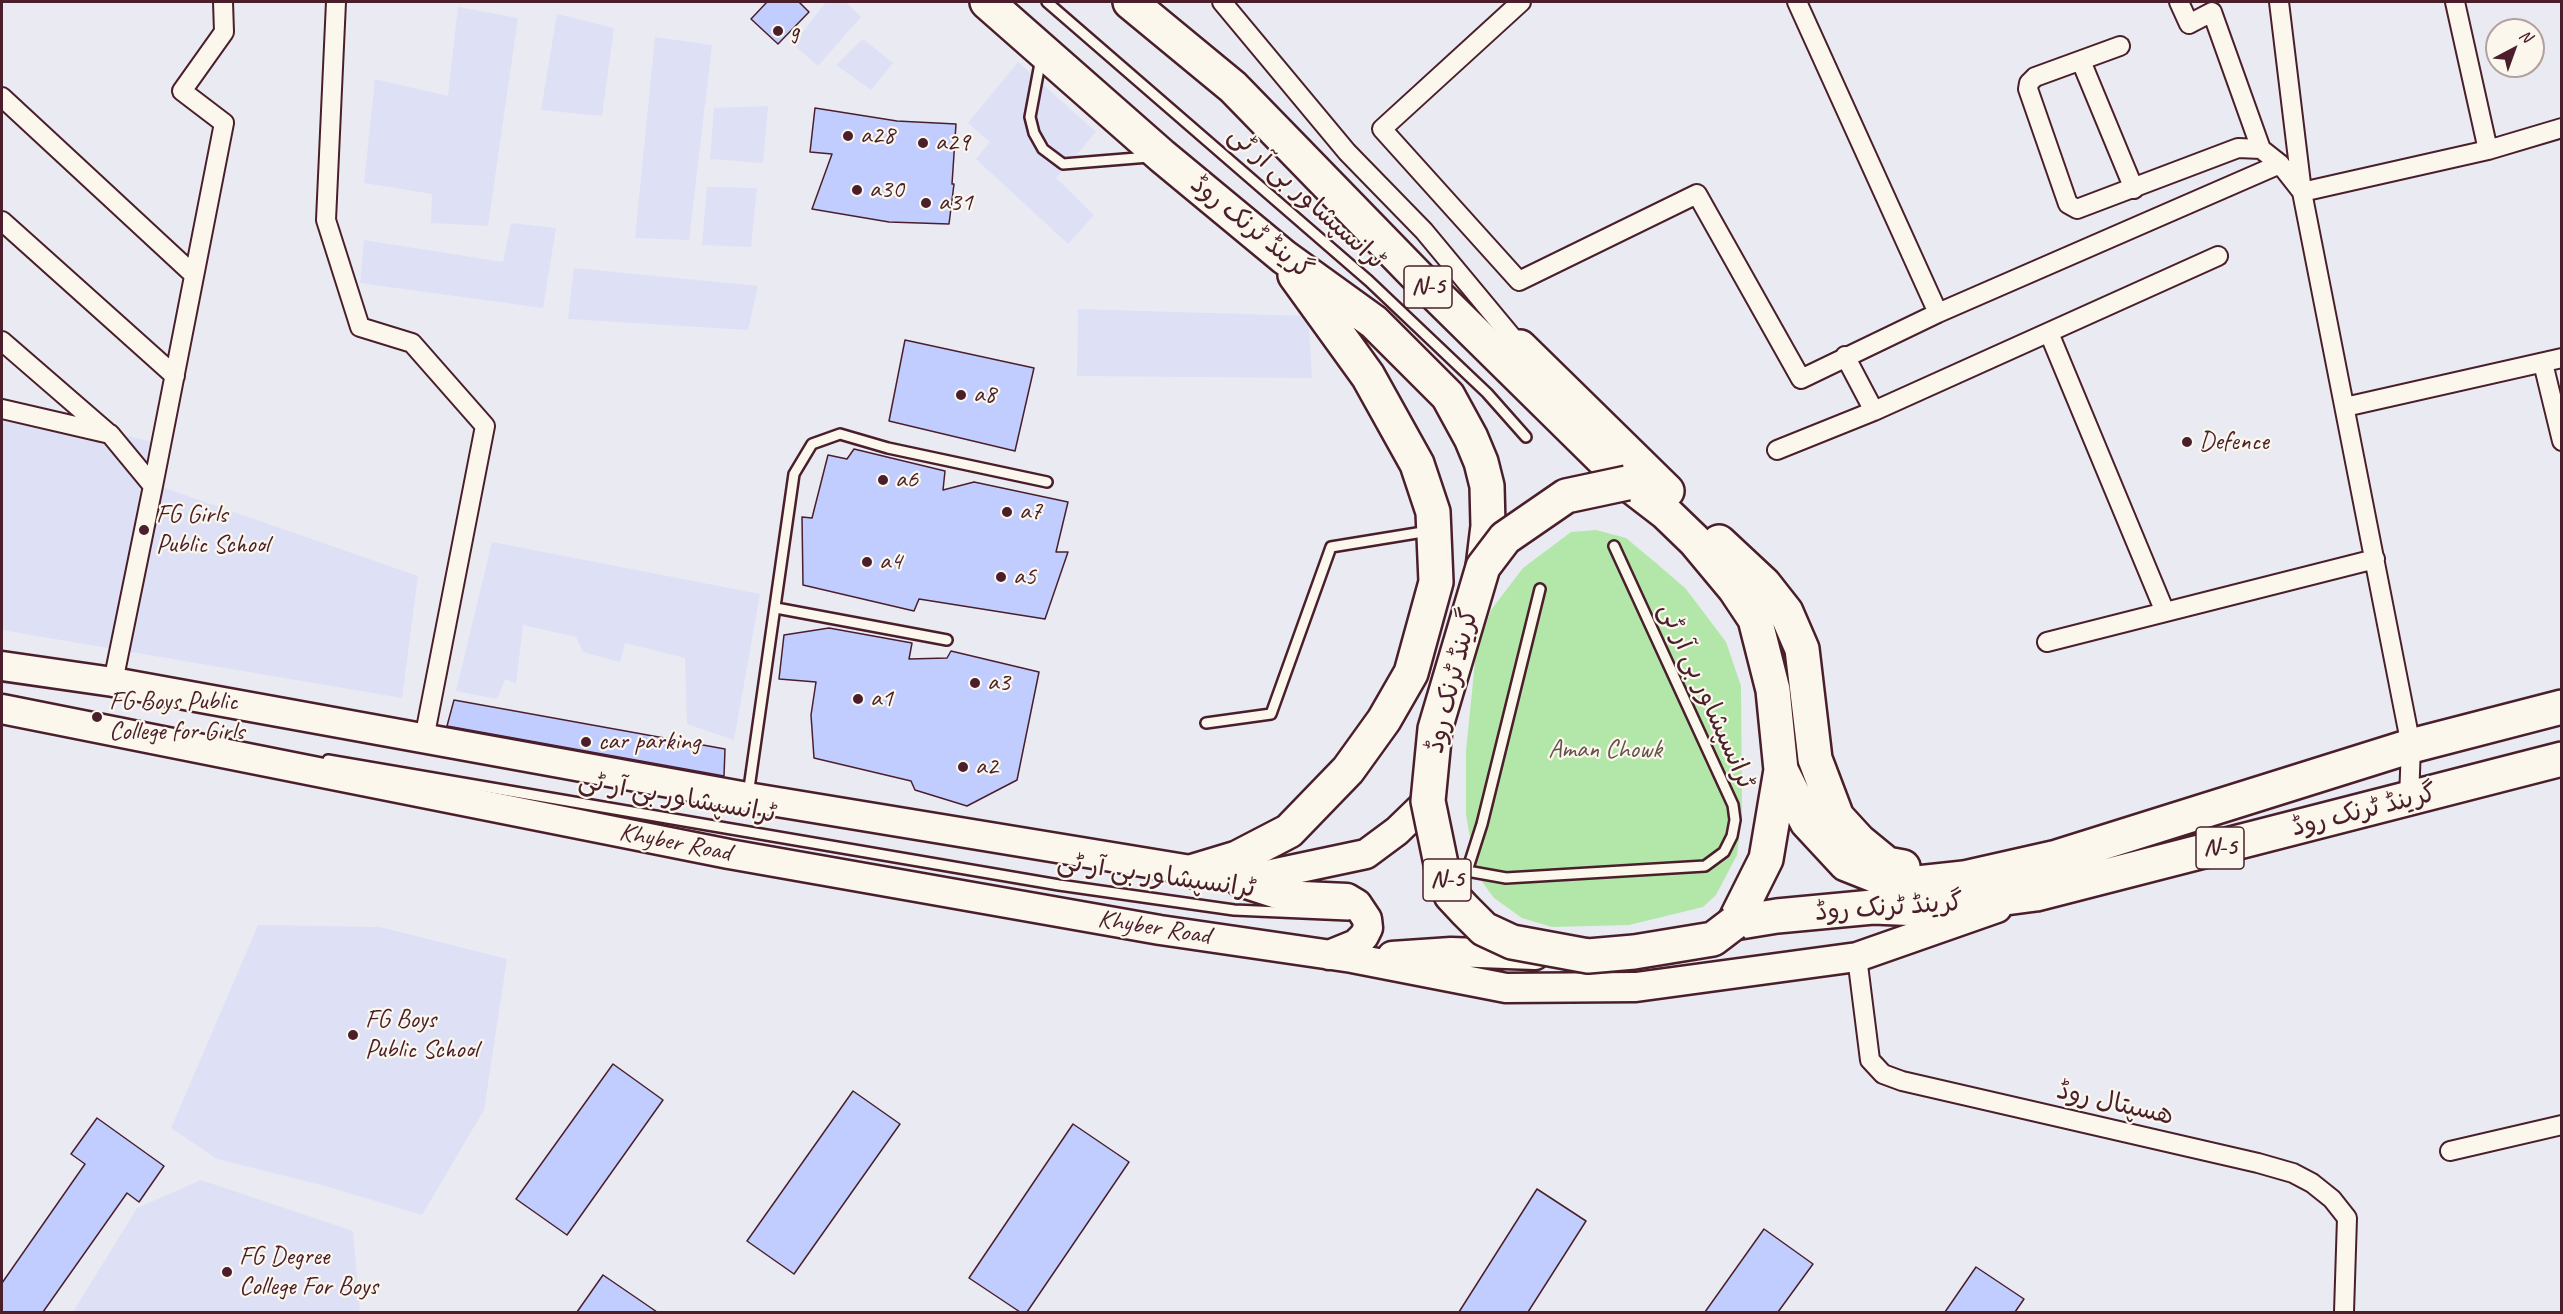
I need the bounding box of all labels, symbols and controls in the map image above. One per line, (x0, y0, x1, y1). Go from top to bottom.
place label: g (790, 15, 799, 47)
north arrow (2485, 18, 2545, 78)
marker: g (771, 24, 785, 38)
text: N (2515, 25, 2536, 47)
place label: a28 (860, 120, 895, 152)
street label: ٹرانسپشاور بی آر ٹی (1221, 120, 1391, 276)
place label: a29 (935, 127, 970, 159)
marker: a28 (841, 129, 855, 143)
marker: a29 (916, 136, 930, 150)
street label: گرینڈ ٹرنک روڈ (1184, 169, 1318, 287)
place label: a30 (869, 174, 904, 206)
marker: a30 (850, 183, 864, 197)
place label: a31 (938, 187, 973, 219)
marker: a31 (919, 196, 933, 210)
road number: N-5 (1404, 266, 1452, 308)
place label: a8 (973, 379, 996, 411)
marker: a8 (954, 388, 968, 402)
place label: Defence (2199, 426, 2269, 458)
marker: Defence (2180, 435, 2194, 449)
place label: a6 (895, 464, 918, 496)
marker: a6 (876, 473, 890, 487)
place label: a7 (1019, 496, 1042, 528)
place label: FG Girls Public School (156, 499, 269, 560)
marker: a7 (1000, 505, 1014, 519)
marker: FG Girls Public School (137, 523, 151, 537)
place label: a4 (879, 546, 902, 578)
marker: a4 (860, 555, 874, 569)
place label: a5 (1013, 561, 1036, 593)
marker: a5 (994, 570, 1008, 584)
street label: ٹرانسپشاور بی آر ٹی (1651, 598, 1761, 794)
street label: گرینڈ ٹرنک روڈ (1420, 605, 1486, 757)
place label: a3 (987, 667, 1010, 699)
marker: a3 (968, 676, 982, 690)
place label: a1 (870, 683, 893, 715)
place label: FG Boys Public College for Girls (109, 686, 244, 748)
marker: a1 (851, 692, 865, 706)
marker: FG Boys Public College for Girls (90, 710, 104, 724)
place label: car parking (598, 726, 700, 758)
park label: Aman Chowk (1548, 734, 1662, 766)
marker: car parking (579, 735, 593, 749)
place label: a2 (975, 751, 998, 783)
marker: a2 (956, 760, 970, 774)
street label: ٹرانسپشاور بی آر ٹی (576, 765, 778, 831)
street label: گرینڈ ٹرنک روڈ (2288, 778, 2440, 844)
street label: Khyber Road (617, 817, 733, 869)
road number: N-5 (2196, 827, 2244, 869)
street label: ٹرانسپشاور بی آر ٹی (1055, 847, 1257, 905)
road number: N-5 (1423, 859, 1471, 901)
street label: گرینڈ ٹرنک روڈ (1814, 887, 1964, 929)
street label: Khyber Road (1096, 904, 1212, 952)
place label: FG Boys Public School (365, 1004, 478, 1066)
marker: FG Boys Public School (346, 1028, 360, 1042)
street label: ھسپتال روڈ (2053, 1075, 2177, 1133)
place label: FG Degree College For Boys (239, 1241, 378, 1302)
marker: FG Degree College For Boys (220, 1265, 234, 1279)

